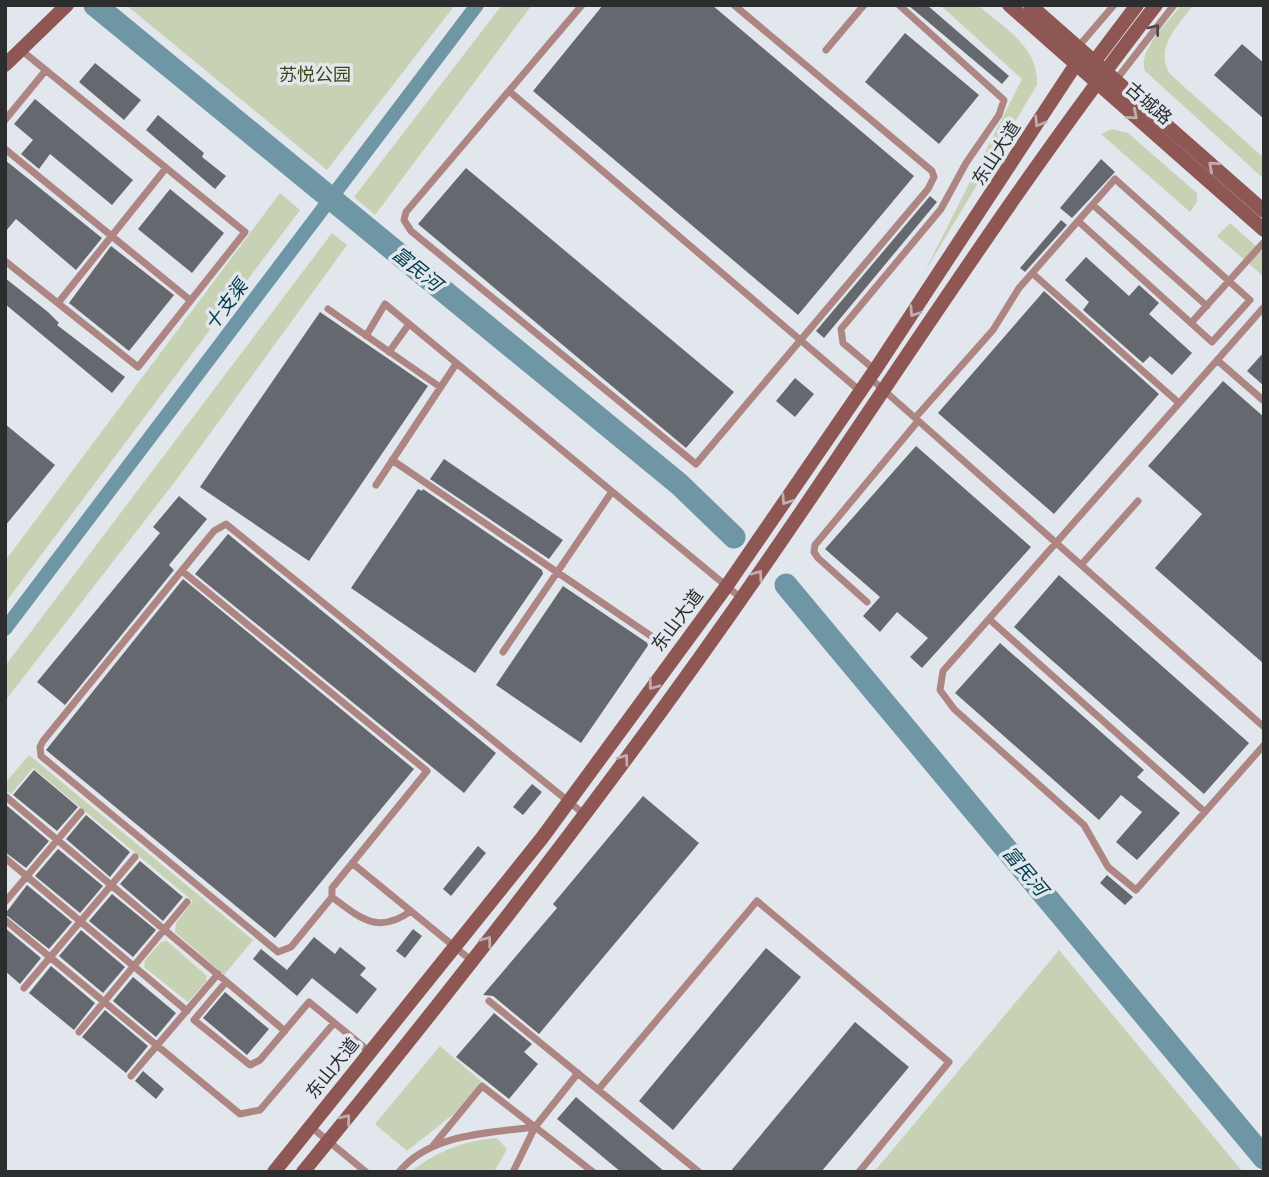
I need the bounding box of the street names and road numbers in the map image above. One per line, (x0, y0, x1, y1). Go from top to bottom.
street label: 古城路 (1122, 77, 1176, 129)
street label: 东山大道 (968, 117, 1024, 189)
street label: 东山大道 (647, 585, 707, 655)
street label: 东山大道 (301, 1033, 363, 1103)

